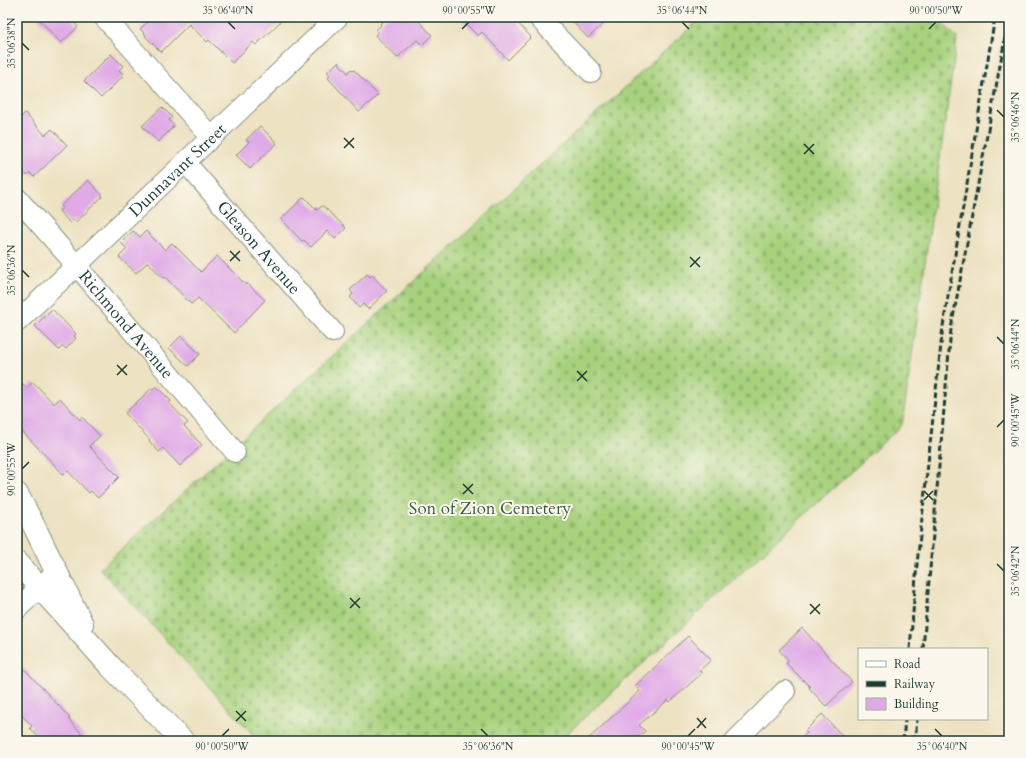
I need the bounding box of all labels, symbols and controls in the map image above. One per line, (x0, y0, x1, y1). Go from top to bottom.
text: 35°06'40"N (203, 4, 254, 18)
text: 90°00'55"W (442, 4, 497, 18)
text: 35°06'44"N (657, 4, 708, 18)
text: 90°00'50"W (909, 4, 964, 18)
text: 35°06'38"N (5, 17, 19, 68)
text: 35°06'46"N (1009, 91, 1023, 142)
street label: Dunnavant Street (123, 117, 231, 222)
street label: Gleason Avenue (212, 195, 306, 299)
text: 35°06'36"N (5, 244, 19, 295)
street label: Richmond Avenue (74, 265, 179, 383)
text: 35°06'44"N (1009, 318, 1023, 369)
text: 90°00'45"W (1009, 392, 1023, 447)
text: 90°00'55"W (5, 441, 19, 496)
park label: Son of Zion Cemetery (409, 497, 571, 520)
text: 35°06'42"N (1009, 545, 1023, 596)
legend (858, 648, 988, 720)
text: Road (894, 656, 921, 672)
text: Railway (894, 676, 936, 692)
text: Building (894, 696, 939, 712)
text: 90°00'50"W (195, 740, 250, 754)
text: 35°06'36"N (463, 740, 514, 754)
text: 90°00'45"W (661, 740, 716, 754)
text: 35°06'40"N (917, 740, 968, 754)

